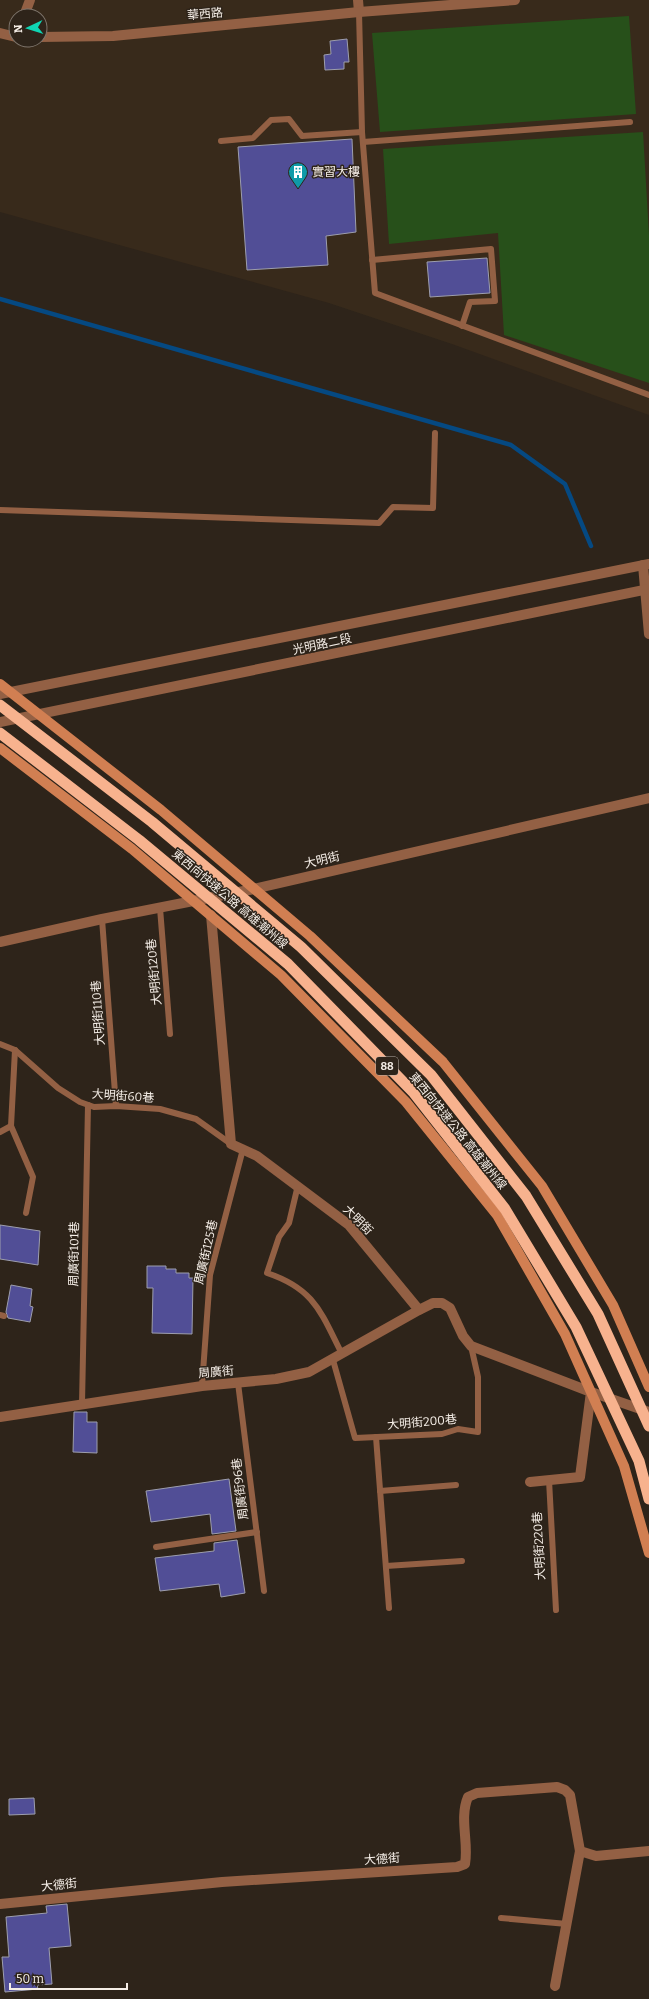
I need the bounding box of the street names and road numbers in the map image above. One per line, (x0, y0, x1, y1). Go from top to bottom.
street label: 華西路 (186, 5, 224, 23)
street label: 光明路二段 (291, 631, 353, 657)
street label: 東西向快速公路 高雄潮州線 (169, 847, 291, 951)
street label: 大明街 (303, 849, 341, 871)
street label: 大明街120巷 (144, 938, 164, 1006)
street label: 大明街110巷 (89, 980, 107, 1046)
road number: 88 (376, 1057, 398, 1075)
street label: 東西向快速公路 高雄潮州線 (406, 1070, 510, 1192)
street label: 大明街60巷 (91, 1087, 155, 1105)
street label: 大明街 (340, 1202, 376, 1238)
street label: 周廣街125巷 (192, 1218, 220, 1286)
street label: 周廣街101巷 (66, 1221, 82, 1287)
street label: 周廣街 (197, 1363, 235, 1381)
street label: 大明街200巷 (387, 1412, 457, 1432)
street label: 周廣街96巷 (229, 1457, 251, 1521)
street label: 大明街220巷 (530, 1511, 548, 1581)
street label: 大德街 (364, 1851, 400, 1867)
street label: 大德街 (40, 1876, 78, 1894)

